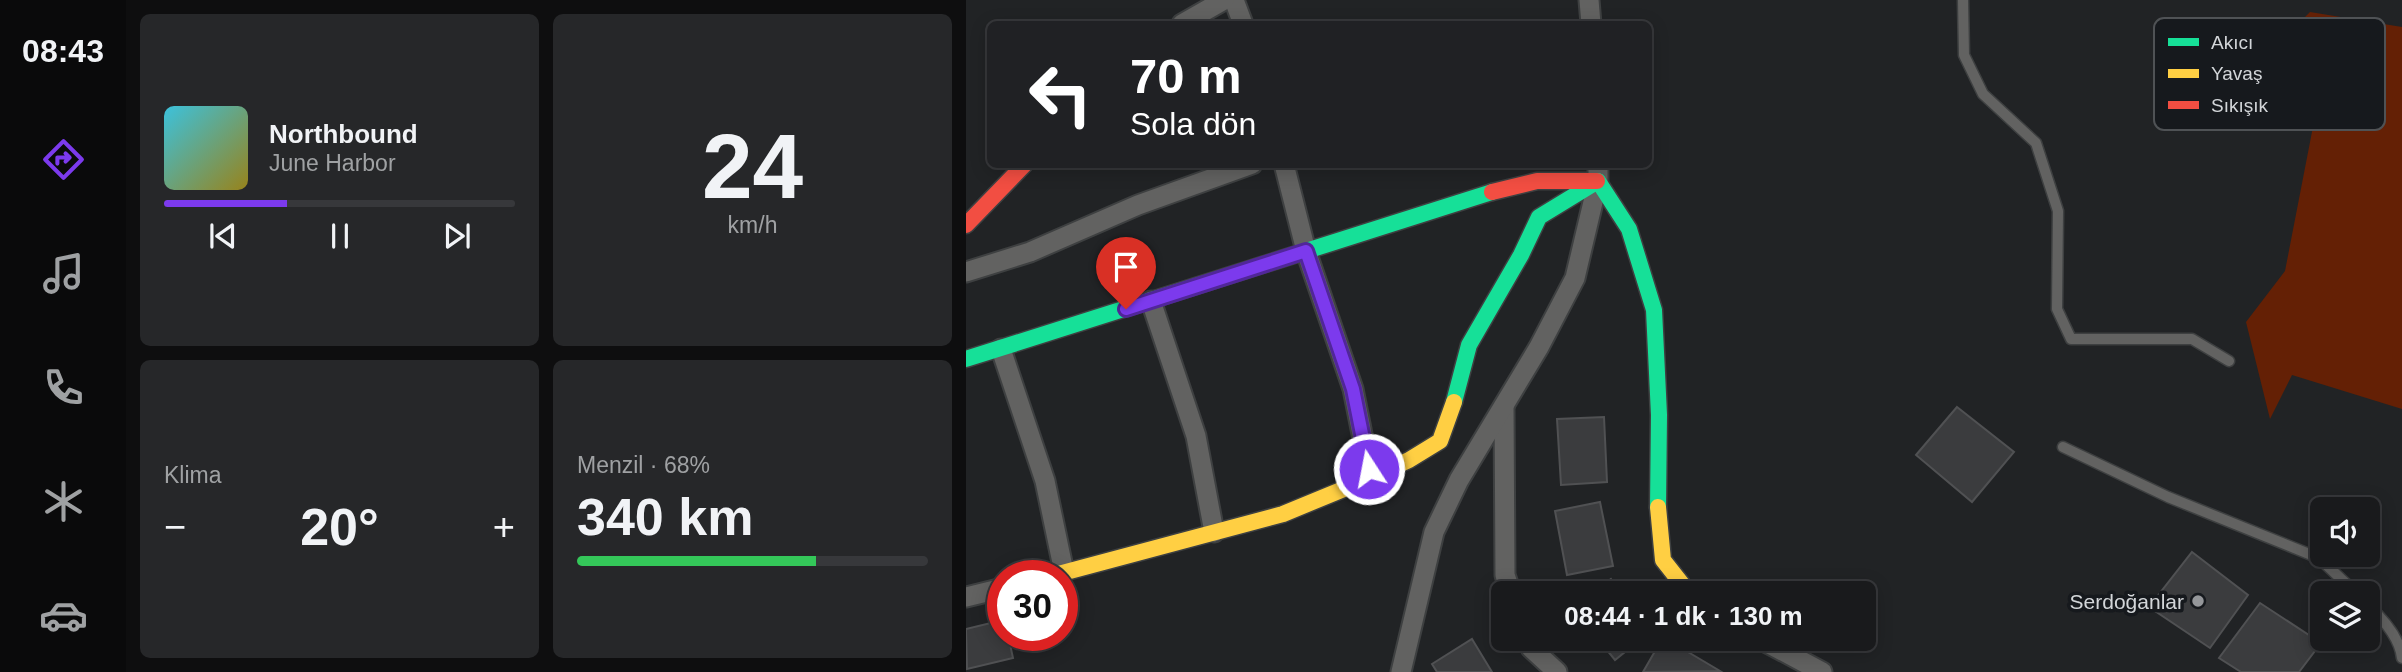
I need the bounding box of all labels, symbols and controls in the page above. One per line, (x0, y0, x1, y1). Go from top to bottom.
legend (2154, 18, 2385, 130)
text: Akıcı (2211, 32, 2253, 53)
text: 08:43 (22, 33, 104, 69)
icon: left (1015, 49, 1106, 140)
text: 70 m (1130, 49, 1242, 103)
text: Yavaş (2211, 63, 2262, 84)
text: Sıkışık (2211, 95, 2269, 116)
text: Sola dön (1130, 106, 1256, 142)
text: 24 (702, 116, 803, 217)
text: Northbound (269, 119, 418, 149)
icon: directions (39, 135, 88, 184)
text: June Harbor (269, 150, 396, 176)
text: km/h (728, 212, 777, 238)
icon: previous (204, 217, 242, 255)
icon: pause (321, 217, 359, 255)
icon: next (438, 217, 476, 255)
pin (1096, 237, 1156, 309)
icon: arrive (1107, 248, 1145, 286)
icon: music (39, 249, 88, 298)
icon: phone (39, 363, 88, 412)
position arrow (1332, 432, 1406, 506)
text: Menzil · 68% (577, 452, 710, 478)
text: Klima (164, 462, 222, 488)
icon: climate (39, 477, 88, 526)
text: 340 km (577, 488, 753, 546)
map controls (2310, 497, 2380, 651)
button: sound (2310, 497, 2380, 567)
text: 20° (300, 498, 379, 556)
text: − (164, 506, 186, 548)
text: + (493, 506, 515, 548)
speed limit sign: 30 (987, 560, 1078, 651)
button: layers (2310, 581, 2380, 651)
place label: Serdoğanlar (2070, 590, 2184, 613)
icon: car (39, 591, 88, 640)
marker: Serdoğanlar (2190, 593, 2206, 609)
text: 08:44 · 1 dk · 130 m (1564, 601, 1803, 631)

